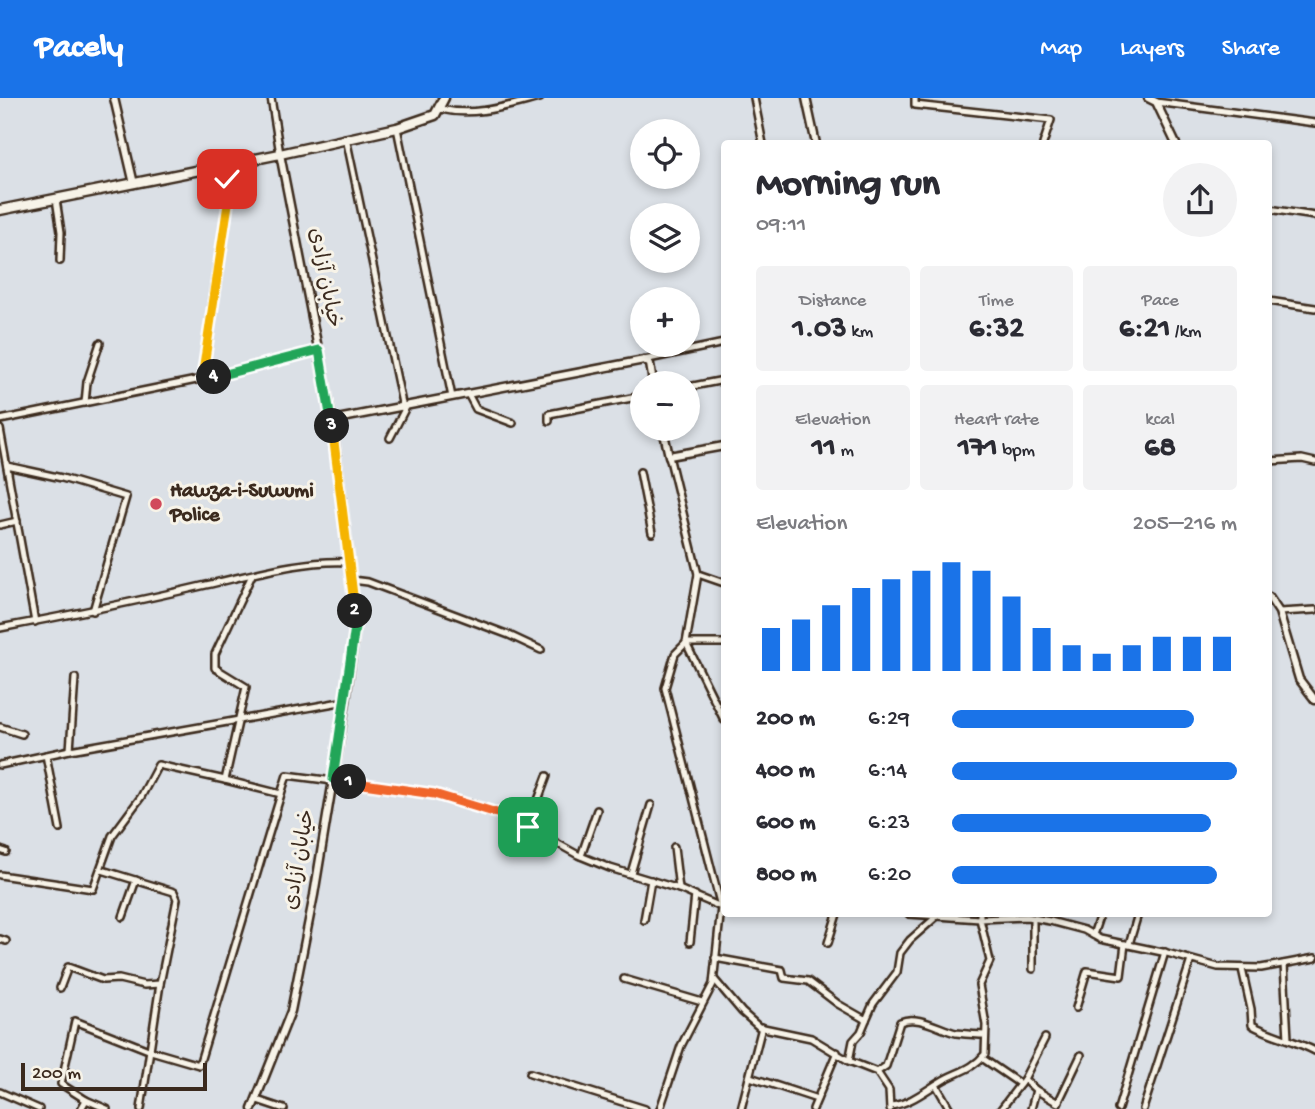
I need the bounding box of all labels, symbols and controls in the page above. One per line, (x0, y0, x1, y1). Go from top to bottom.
text: Pacely (35, 30, 123, 68)
text: Map (1040, 35, 1082, 64)
text: Layers (1120, 35, 1184, 64)
text: Share (1222, 35, 1280, 64)
map controls (630, 119, 700, 441)
button: locate (630, 119, 700, 189)
pin (197, 149, 257, 209)
icon: check (208, 160, 246, 198)
button: share (1163, 163, 1237, 237)
text: Morning run (756, 164, 940, 208)
button: layers (630, 203, 700, 273)
text: 09:11 (756, 212, 806, 239)
street label: خیابان آزادی (301, 225, 347, 330)
button: + (630, 287, 700, 357)
text: Distance (799, 290, 866, 313)
text: Time (979, 290, 1014, 313)
text: Pace (1142, 290, 1179, 313)
text: 1.03 (793, 313, 847, 348)
text: 6:32 (969, 313, 1024, 348)
text: 6:21 (1119, 313, 1170, 348)
text: km (847, 321, 873, 344)
text: /km (1170, 321, 1201, 344)
pin: 4 (196, 360, 232, 394)
text: 4 (209, 365, 218, 388)
button: − (630, 371, 700, 441)
pin: 3 (314, 408, 350, 444)
text: Elevation (795, 409, 871, 432)
text: Heart rate (954, 409, 1039, 432)
text: kcal (1145, 409, 1175, 432)
text: 3 (327, 414, 336, 437)
text: 11 (812, 432, 836, 467)
text: 171 (958, 432, 998, 467)
text: 68 (1144, 432, 1176, 467)
text: m (836, 440, 854, 463)
text: bpm (998, 440, 1035, 463)
place label: Hawza-i-Suwumi Police (169, 480, 314, 529)
marker: Hawza-i-Suwumi Police (148, 496, 164, 512)
text: Elevation (756, 511, 847, 538)
text: 205–216 m (1132, 511, 1237, 538)
pin: 2 (338, 594, 372, 628)
text: 2 (350, 599, 359, 622)
text: 200 m (756, 706, 815, 733)
text: 6:29 (868, 706, 910, 733)
text: 400 m (756, 758, 815, 785)
text: 6:14 (868, 758, 907, 785)
pin: 1 (332, 764, 366, 800)
text: 1 (345, 770, 352, 793)
pin (498, 797, 558, 857)
street label: خیابان آزادی (278, 808, 322, 912)
icon: arrive (509, 808, 547, 846)
text: 600 m (756, 810, 816, 837)
text: 6:23 (868, 810, 910, 837)
text: 800 m (756, 862, 817, 889)
text: 6:20 (868, 862, 911, 889)
scale bar (21, 1060, 206, 1092)
text: 200 m (32, 1063, 81, 1086)

